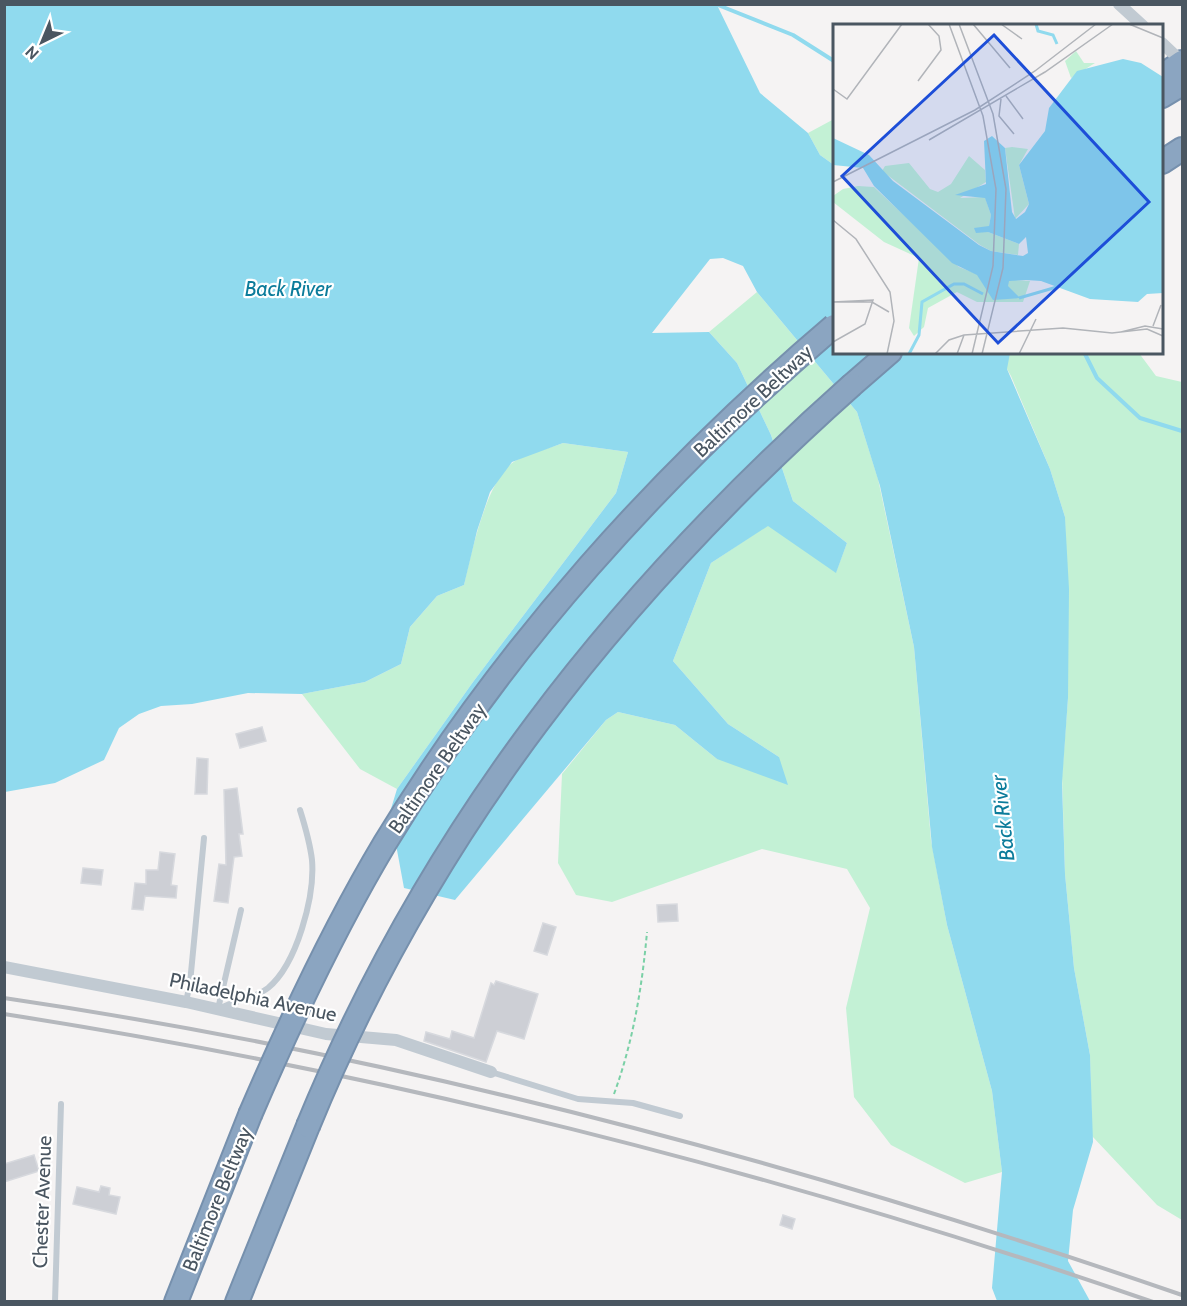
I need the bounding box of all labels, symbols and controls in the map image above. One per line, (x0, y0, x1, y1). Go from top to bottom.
north arrow (12, 12, 72, 72)
inset map (833, 24, 1163, 354)
text: N (21, 42, 43, 63)
water label: Back River (245, 276, 333, 301)
street label: Baltimore Beltway (689, 340, 817, 462)
street label: Baltimore Beltway (383, 698, 491, 838)
water label: Back River (985, 772, 1019, 862)
street label: Philadelphia Avenue (167, 968, 339, 1026)
street label: Baltimore Beltway (177, 1123, 257, 1275)
street label: Chester Avenue (28, 1135, 56, 1269)

